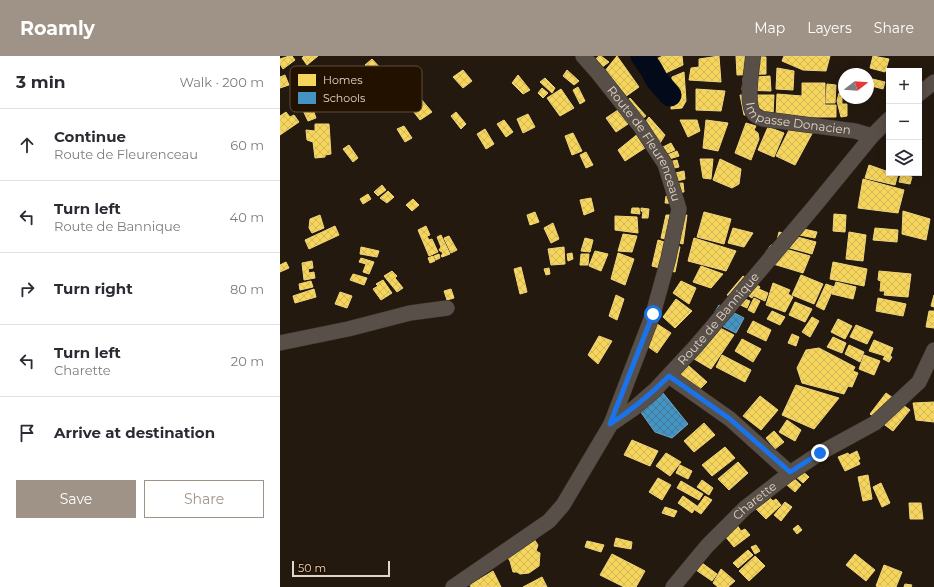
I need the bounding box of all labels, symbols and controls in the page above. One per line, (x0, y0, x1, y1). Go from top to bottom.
text: Roamly (20, 17, 95, 40)
text: Map (754, 19, 785, 37)
text: Layers (807, 19, 852, 37)
text: Share (874, 19, 914, 37)
legend (290, 66, 422, 112)
north arrow (838, 68, 874, 104)
map controls (886, 68, 922, 176)
button: + (886, 68, 922, 104)
text: 3 min (16, 72, 66, 92)
text: Homes (323, 73, 363, 87)
text: Walk · 200 m (179, 74, 264, 90)
street label: Route de Fleurenceau (604, 83, 684, 203)
text: Schools (323, 91, 366, 105)
street label: Impasse Donacien (743, 101, 852, 137)
button: − (886, 104, 922, 140)
text: Continue (54, 127, 126, 146)
icon: ahead (16, 134, 38, 156)
text: 60 m (230, 137, 264, 153)
button: layers (886, 140, 922, 176)
text: Route de Fleurenceau (54, 146, 198, 162)
text: Turn left (54, 199, 121, 218)
icon: left (16, 206, 38, 228)
text: 40 m (230, 209, 264, 225)
text: Route de Bannique (54, 218, 181, 234)
street label: Route de Bannique (674, 269, 762, 368)
icon: right (16, 278, 38, 300)
text: Turn right (54, 279, 133, 298)
text: 80 m (230, 281, 264, 297)
route start (644, 305, 662, 323)
text: Turn left (54, 343, 121, 362)
icon: left (16, 350, 38, 372)
text: 20 m (231, 353, 264, 369)
text: Charette (54, 362, 111, 378)
icon: arrive (16, 422, 38, 444)
text: Arrive at destination (54, 423, 215, 442)
route end (811, 444, 829, 462)
street label: Charette (729, 478, 779, 523)
button: Save (16, 480, 136, 518)
button: Share (144, 480, 264, 518)
scale bar (292, 559, 390, 578)
text: 50 m (298, 561, 326, 575)

